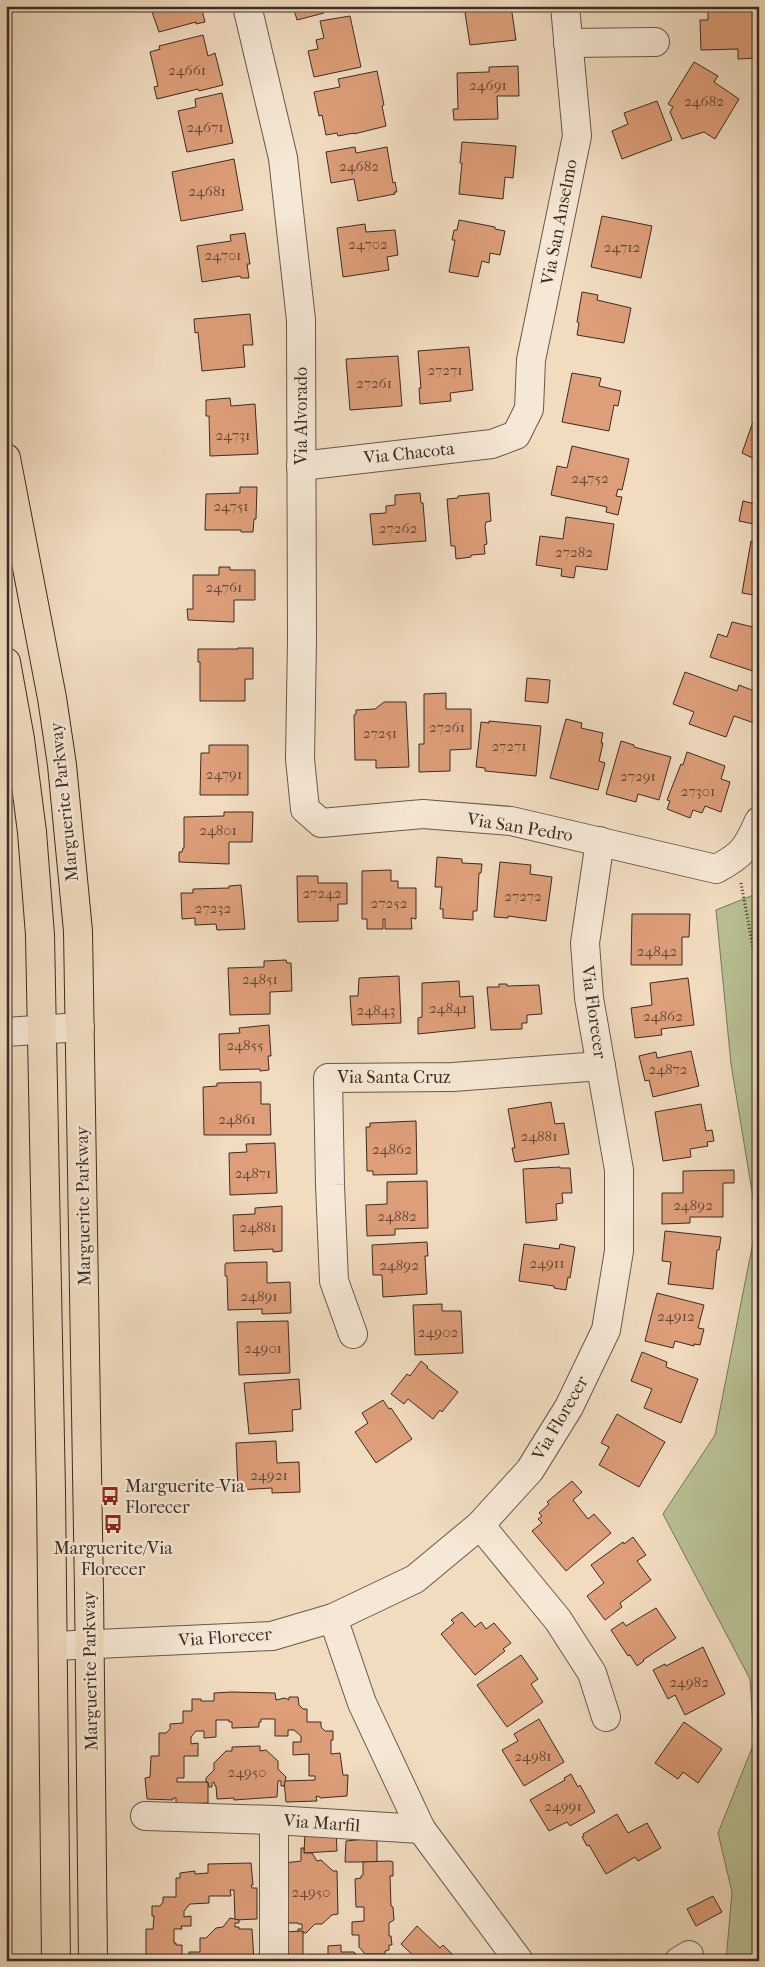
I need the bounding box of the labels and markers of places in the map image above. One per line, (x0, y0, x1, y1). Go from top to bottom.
place label: Marguerite-Via Florecer (125, 1476, 245, 1518)
bus stop icon: Marguerite-Via Florecer (99, 1485, 121, 1507)
bus stop icon: Marguerite/Via Florecer (102, 1513, 124, 1535)
place label: Marguerite/Via Florecer (53, 1538, 173, 1580)

